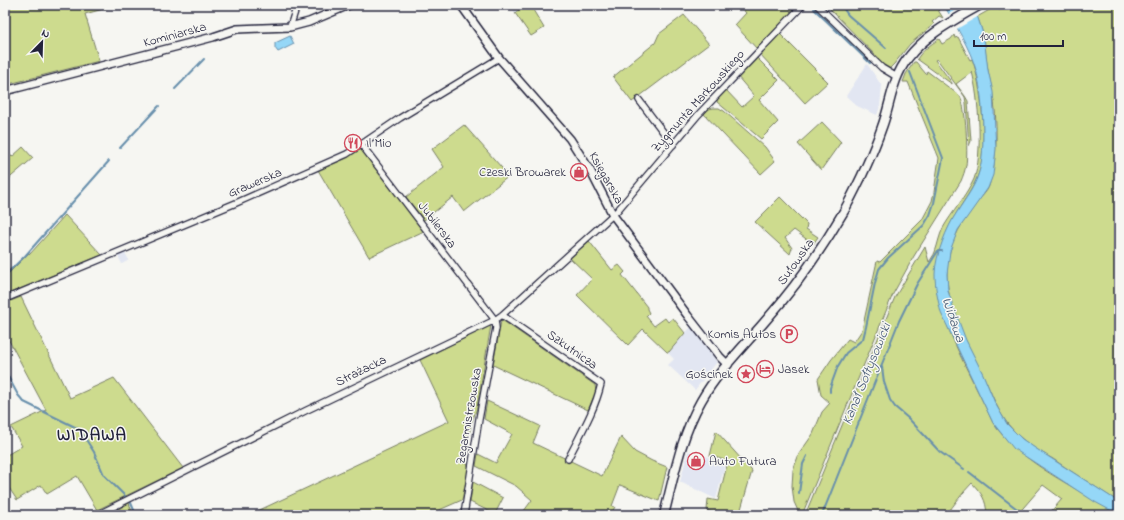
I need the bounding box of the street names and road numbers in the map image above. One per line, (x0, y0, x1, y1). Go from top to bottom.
street label: Kominiarska (141, 17, 209, 53)
street label: Zygmunta Markowskiego (647, 45, 750, 157)
street label: Księgarska (583, 148, 628, 208)
street label: Grawerska (225, 163, 285, 203)
street label: Jubilerska (413, 198, 461, 252)
street label: Sułowska (773, 235, 819, 289)
street label: Szkutnicza (543, 326, 601, 374)
street label: Strażacka (332, 350, 390, 392)
street label: Zegarmistrzowska (451, 366, 488, 466)

